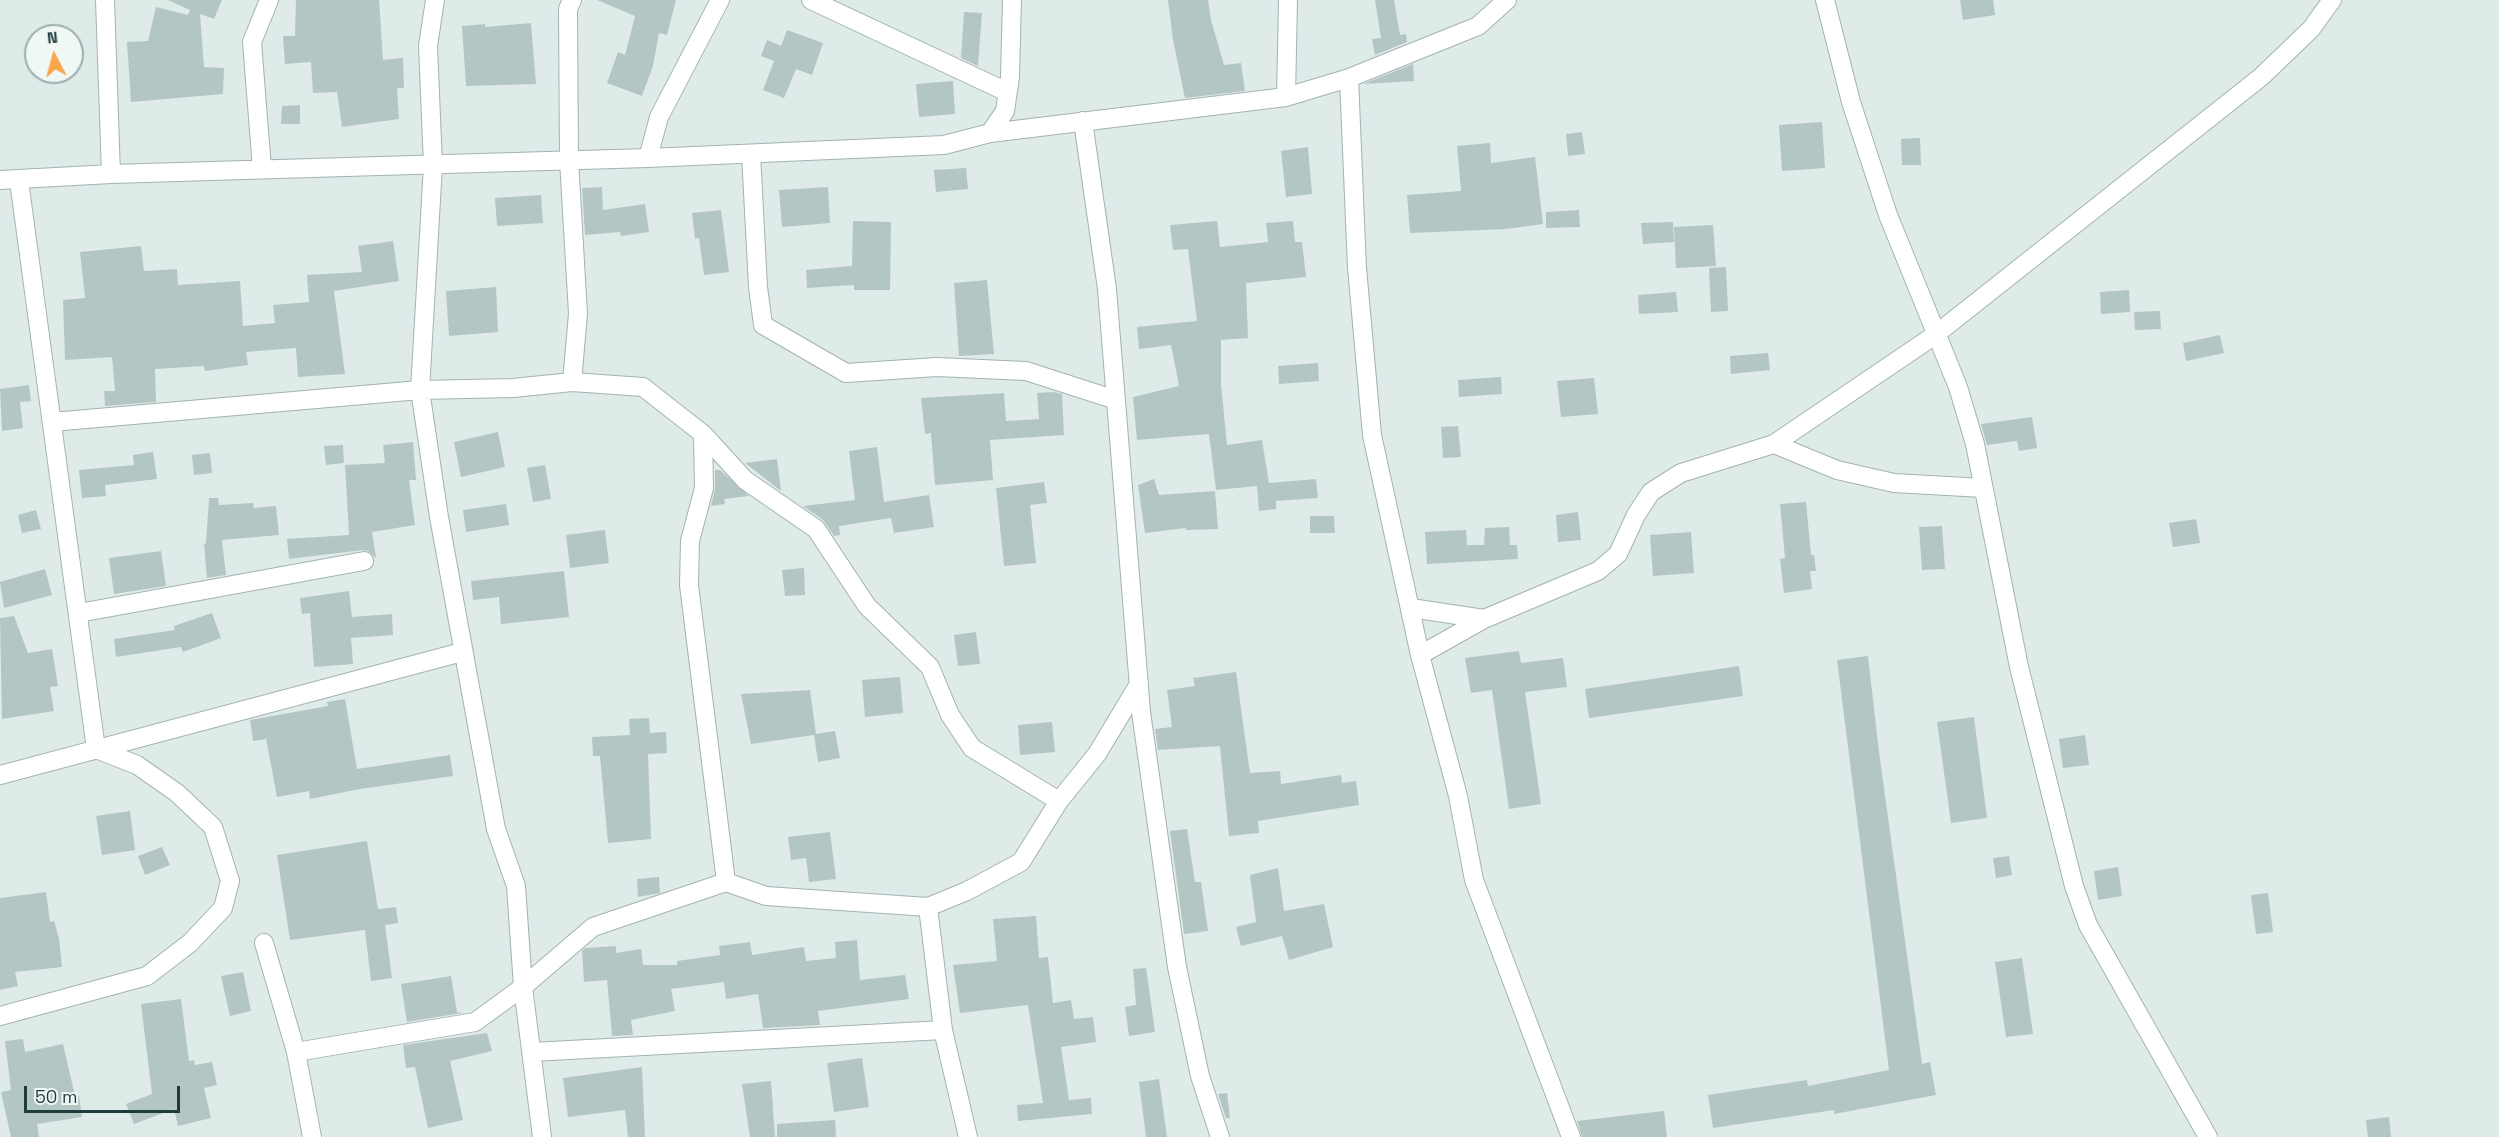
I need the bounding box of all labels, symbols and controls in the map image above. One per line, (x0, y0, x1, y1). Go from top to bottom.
north arrow (24, 24, 84, 84)
text: N (46, 27, 59, 49)
scale bar (27, 1074, 183, 1112)
text: 50 m (35, 1085, 77, 1108)

